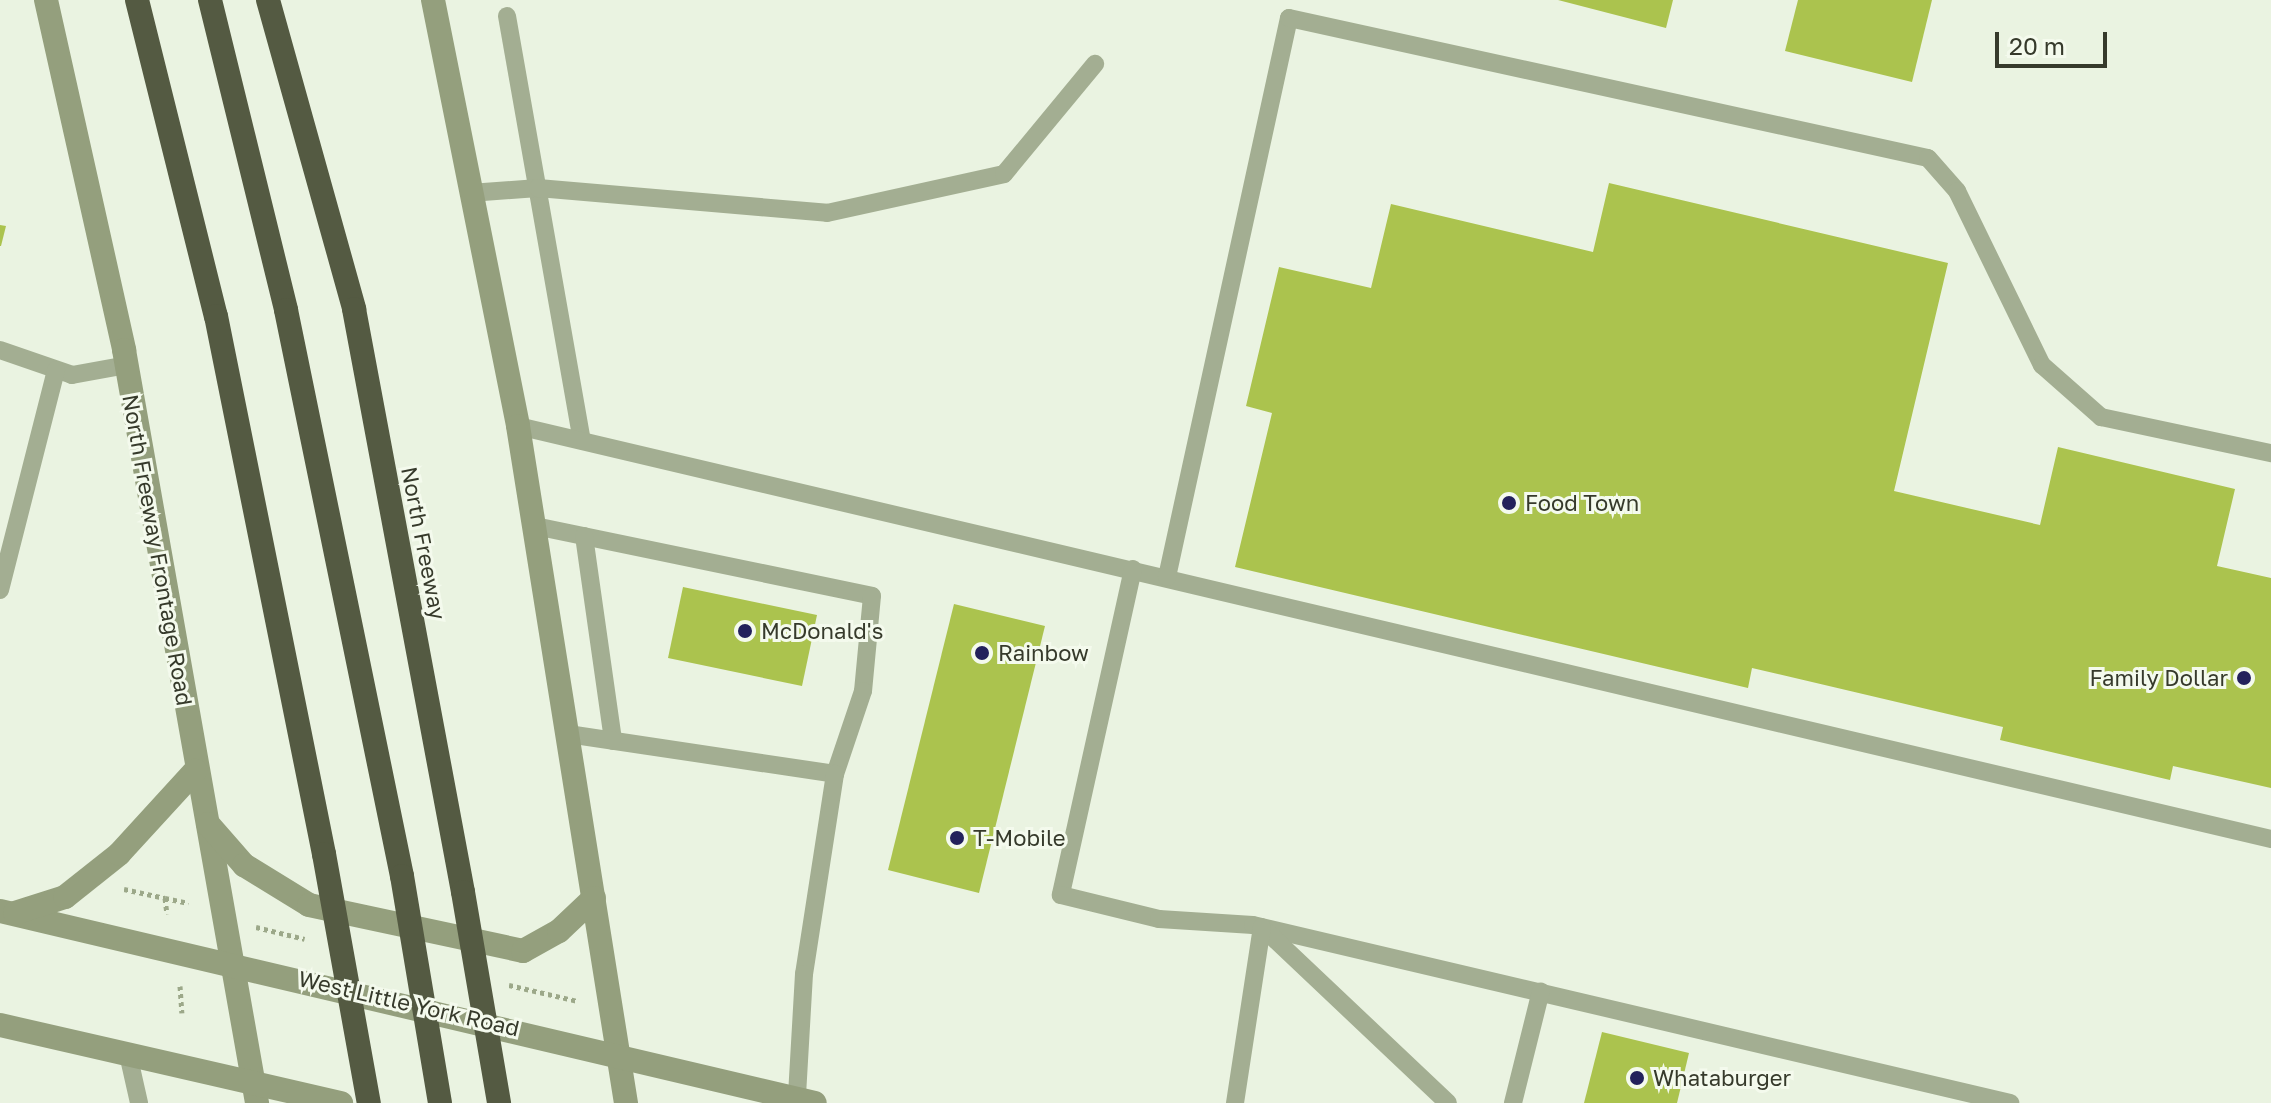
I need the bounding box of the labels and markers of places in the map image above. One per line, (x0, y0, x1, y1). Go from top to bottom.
place label: Food Town (1525, 490, 1639, 516)
marker: Food Town (1500, 494, 1518, 512)
place label: McDonald's (761, 618, 883, 644)
marker: McDonald's (736, 622, 754, 640)
place label: Rainbow (998, 640, 1089, 666)
marker: Rainbow (973, 644, 991, 662)
place label: Family Dollar (2089, 665, 2228, 691)
marker: Family Dollar (2235, 669, 2253, 687)
place label: T-Mobile (973, 825, 1065, 851)
marker: T-Mobile (948, 829, 966, 847)
place label: Whataburger (1653, 1065, 1791, 1091)
marker: Whataburger (1628, 1069, 1646, 1087)

